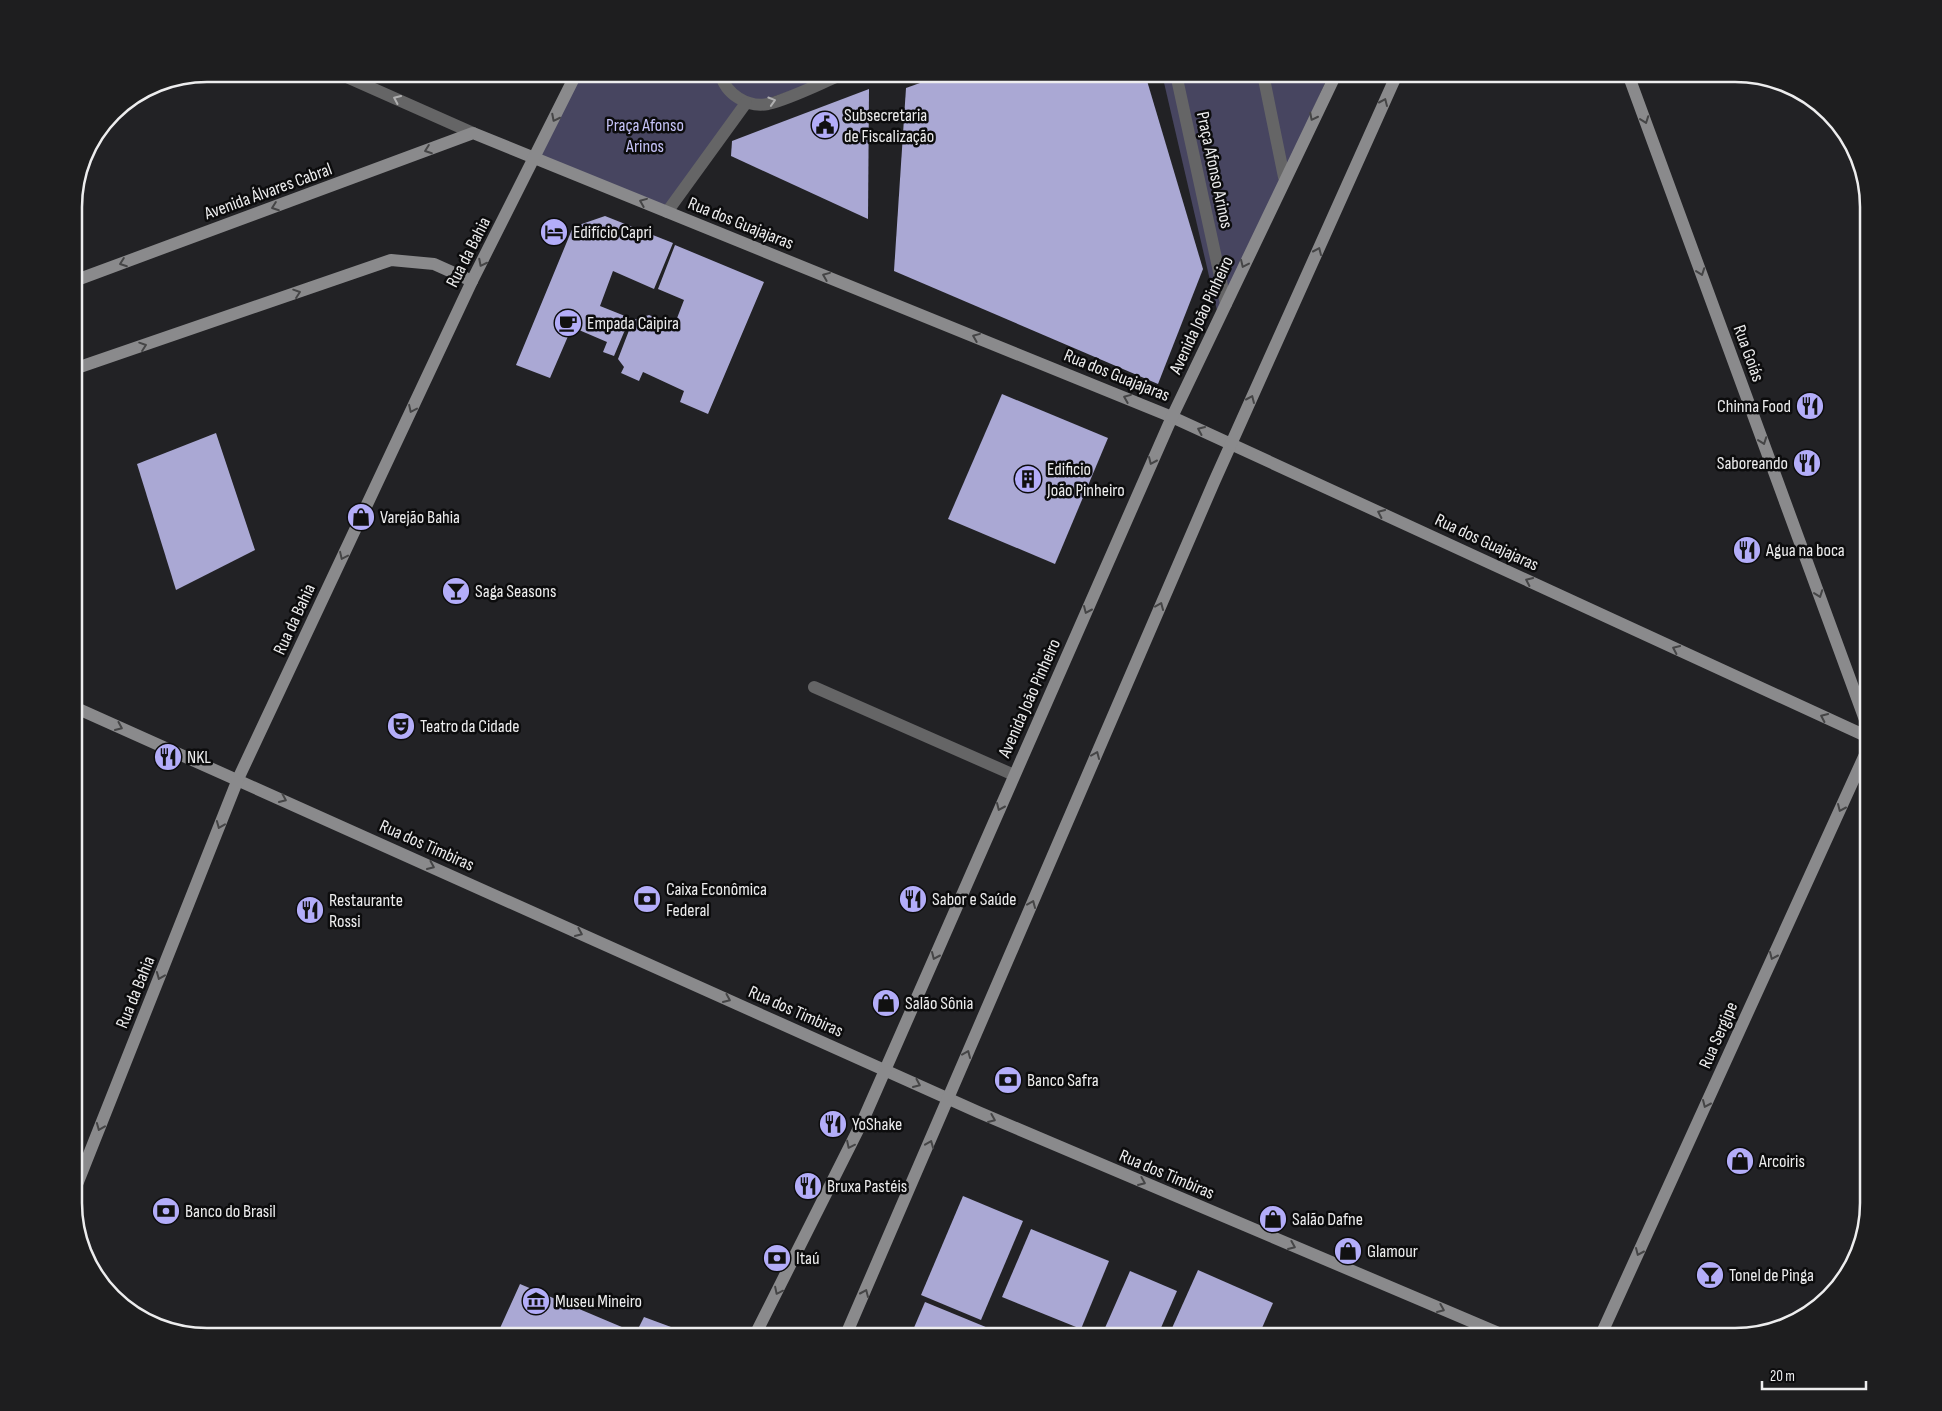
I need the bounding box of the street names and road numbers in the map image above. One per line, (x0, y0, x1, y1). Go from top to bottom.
street label: Praça Afonso Arinos (1192, 110, 1237, 230)
street label: Avenida Álvares Cabral (201, 159, 335, 225)
street label: Rua dos Guajajaras (685, 193, 797, 254)
street label: Rua da Bahia (442, 214, 495, 291)
street label: Avenida João Pinheiro (1165, 253, 1238, 378)
street label: Rua Goiás (1729, 322, 1768, 384)
street label: Rua dos Guajajaras (1061, 345, 1173, 406)
street label: Rua dos Guajajaras (1432, 509, 1542, 576)
street label: Rua da Bahia (269, 580, 320, 658)
street label: Avenida João Pinheiro (994, 636, 1065, 762)
street label: Rua dos Timbiras (376, 815, 477, 876)
street label: Rua da Bahia (112, 953, 159, 1031)
street label: Rua dos Timbiras (745, 981, 846, 1042)
street label: Rua Sergipe (1695, 999, 1742, 1072)
street label: Rua dos Timbiras (1116, 1145, 1218, 1204)

